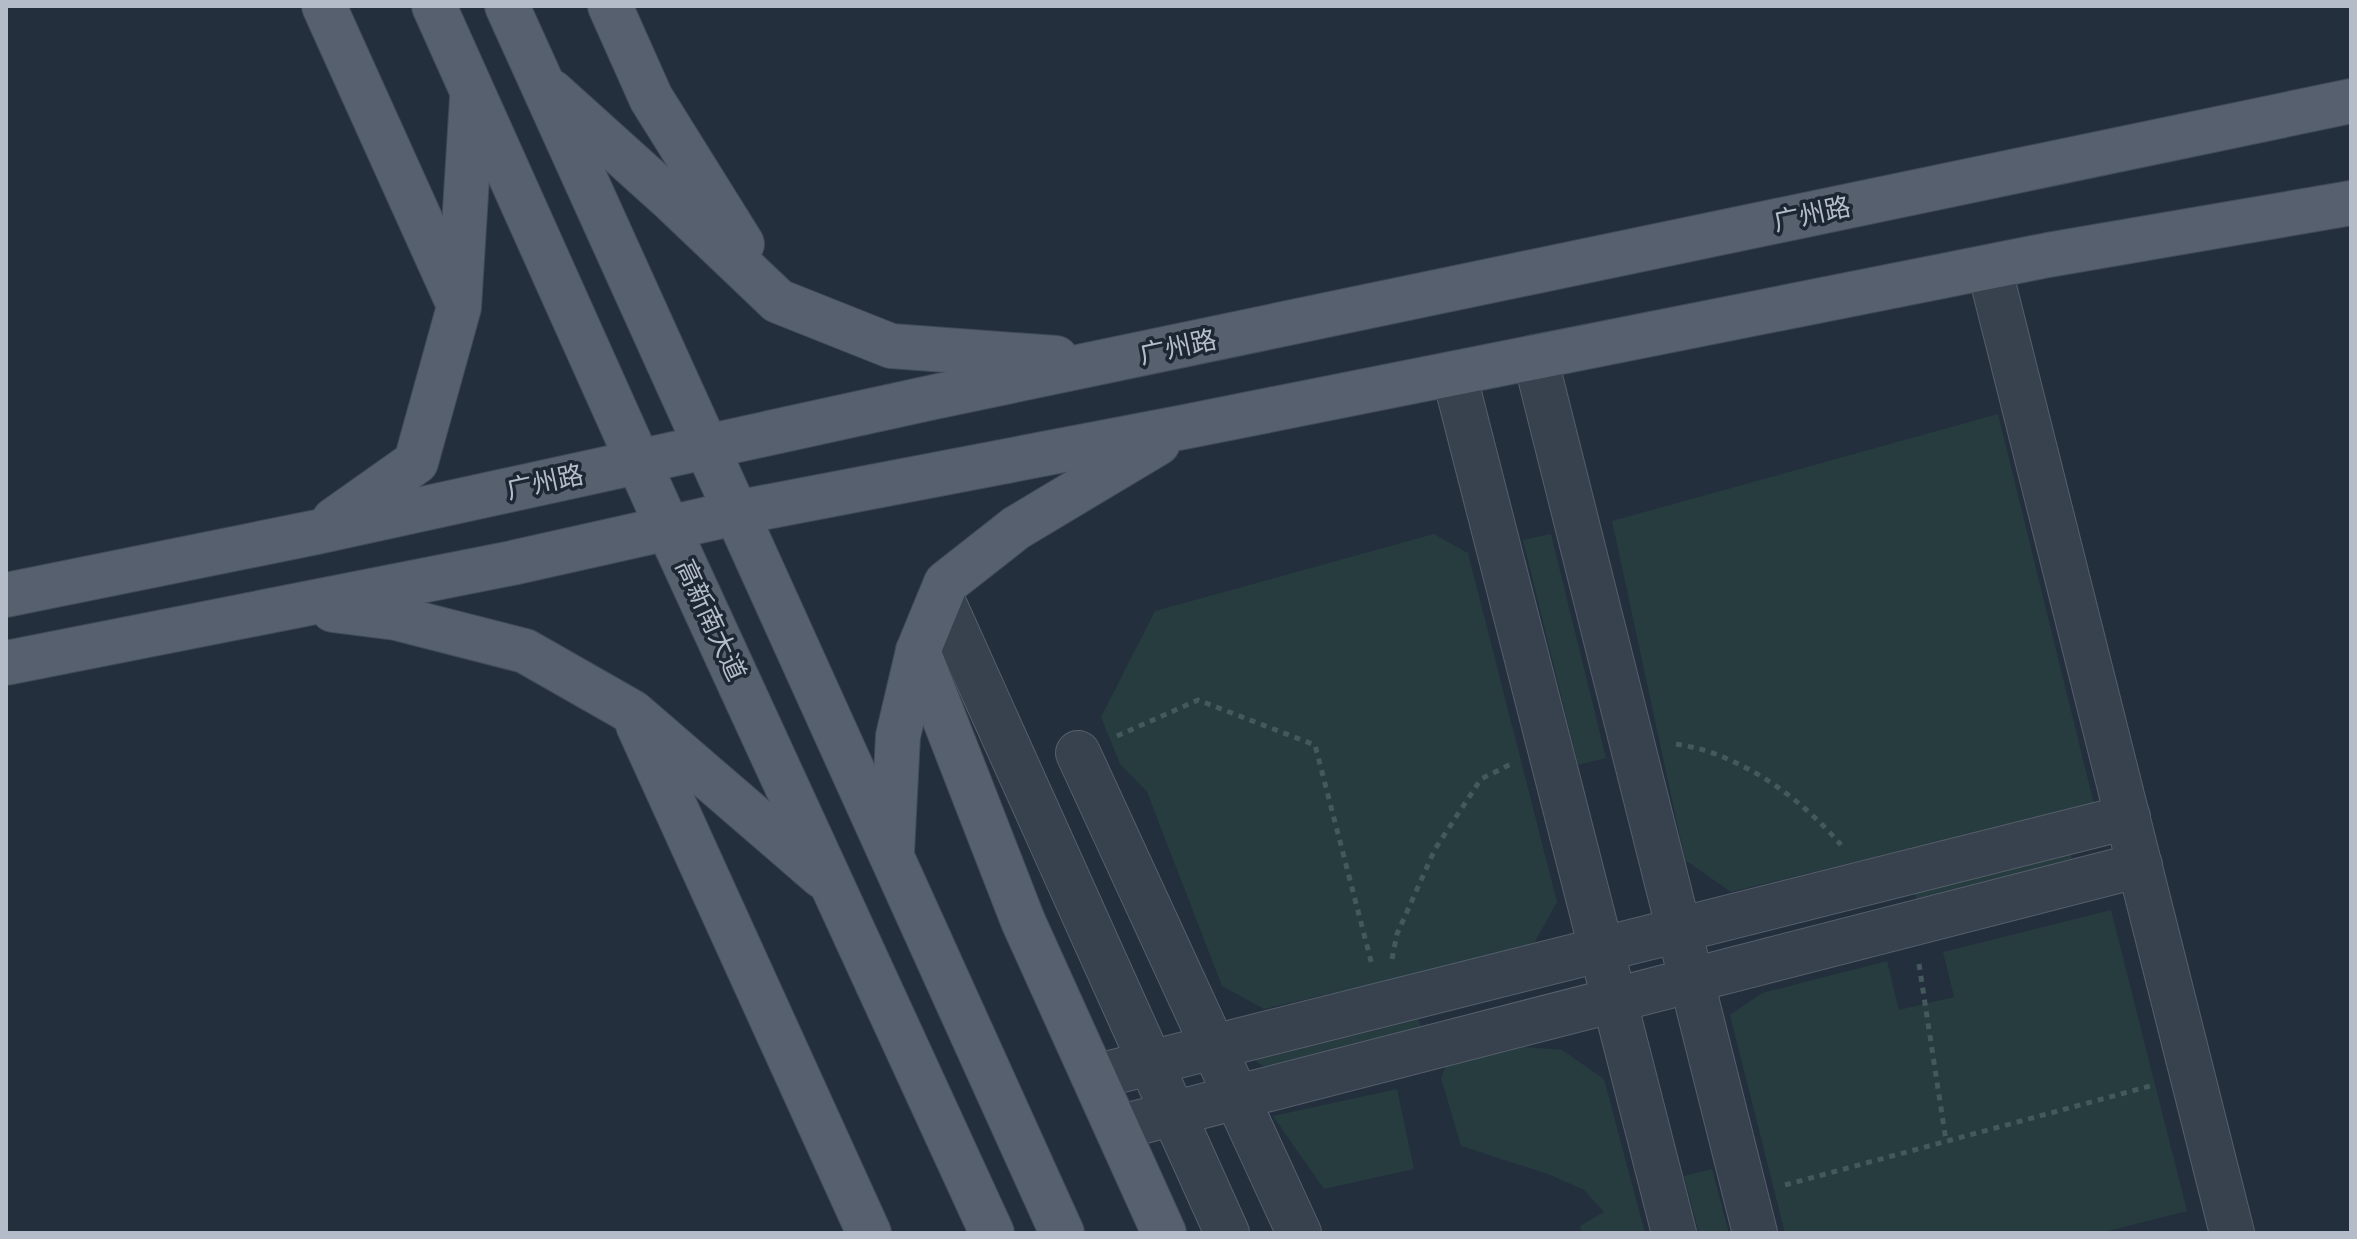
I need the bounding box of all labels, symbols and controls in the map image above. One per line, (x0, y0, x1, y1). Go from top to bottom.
street label: 广州路 (1770, 187, 1854, 239)
street label: 广州路 (1136, 320, 1220, 372)
street label: 广州路 (503, 455, 587, 507)
street label: 高新南大道 (668, 553, 756, 686)

